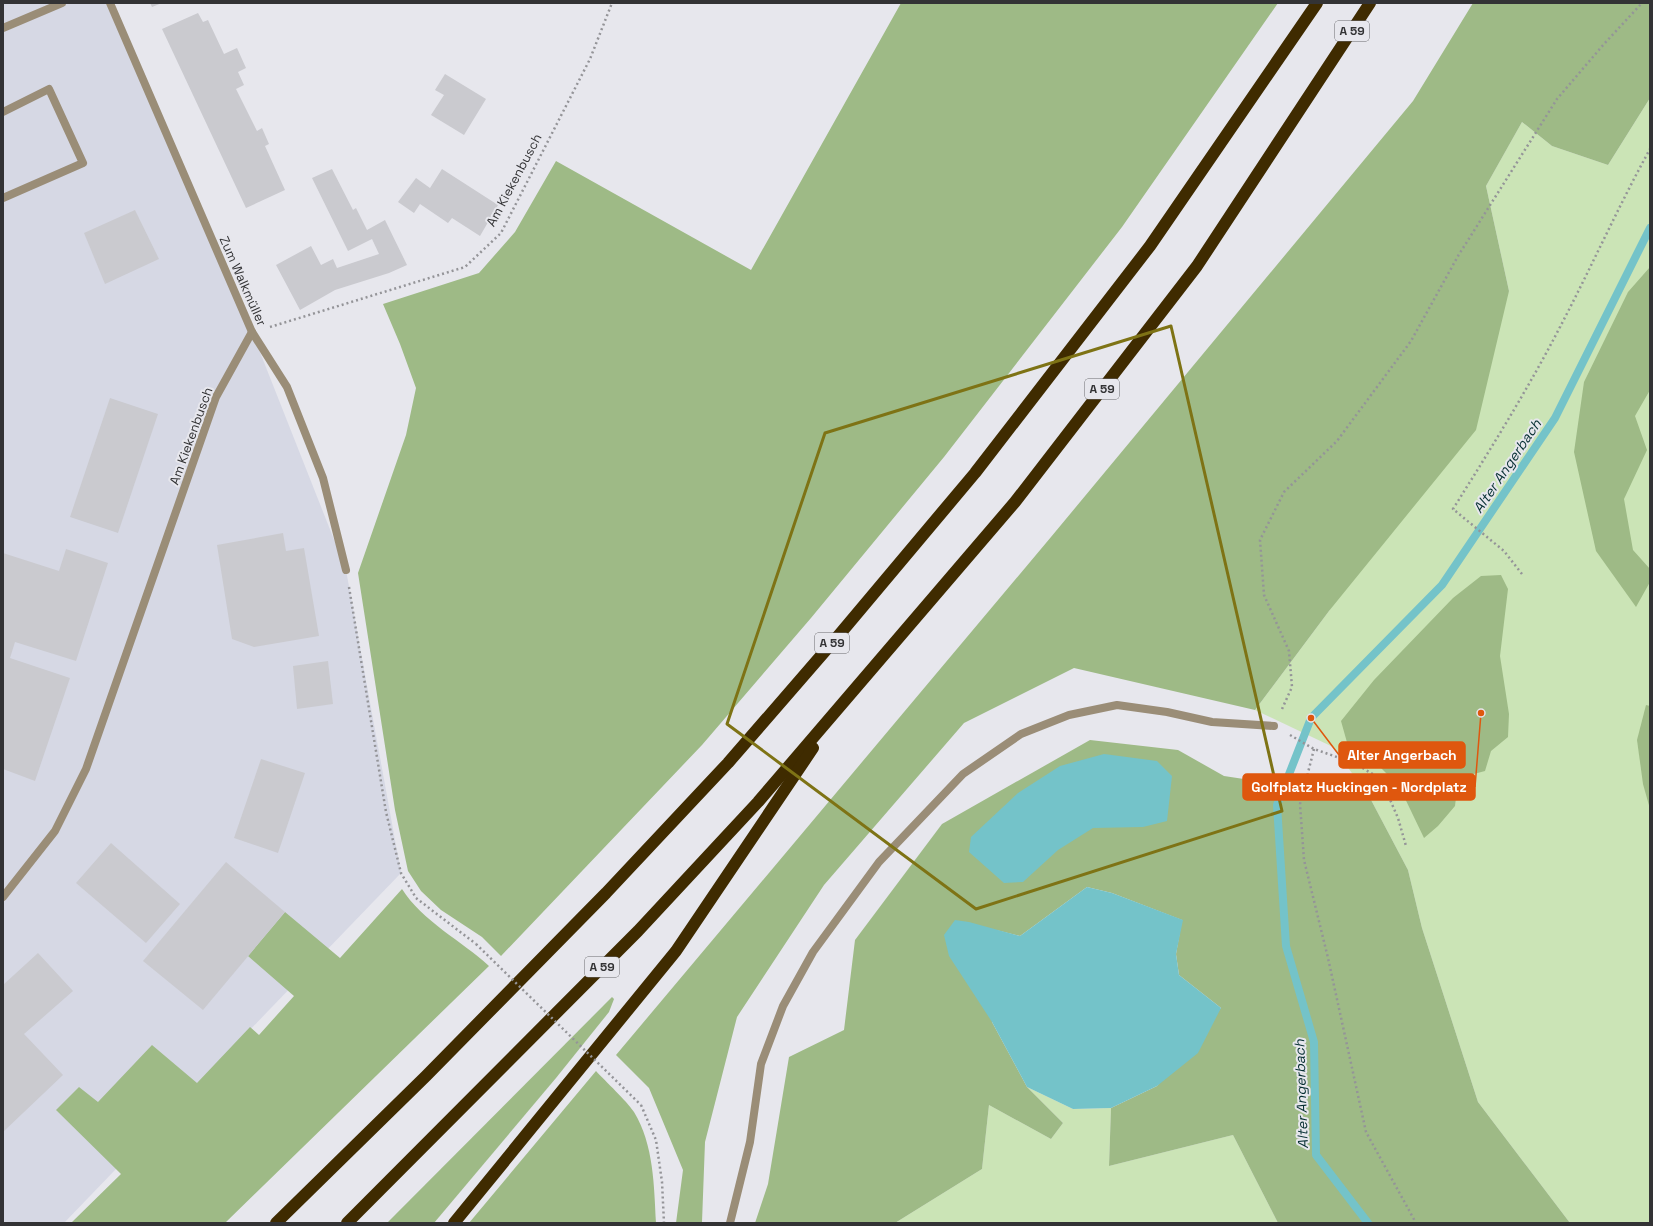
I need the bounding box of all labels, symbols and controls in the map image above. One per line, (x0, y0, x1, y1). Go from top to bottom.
road number: A 59 (1335, 21, 1369, 41)
street label: Am Kiekenbusch (482, 131, 546, 229)
street label: Zum Walkmüller (216, 233, 270, 329)
road number: A 59 (1085, 379, 1119, 399)
street label: Am Kiekenbusch (165, 385, 217, 487)
water label: Alter Angerbach (1469, 415, 1545, 516)
road number: A 59 (815, 633, 849, 653)
callout: Alter Angerbach (1339, 742, 1465, 768)
text: Alter Angerbach (1347, 746, 1457, 764)
callout: Golfplatz Huckingen - Nordplatz (1243, 774, 1475, 800)
text: Golfplatz Huckingen - Nordplatz (1251, 778, 1467, 796)
road number: A 59 (585, 957, 619, 977)
water label: Alter Angerbach (1290, 1039, 1312, 1149)

